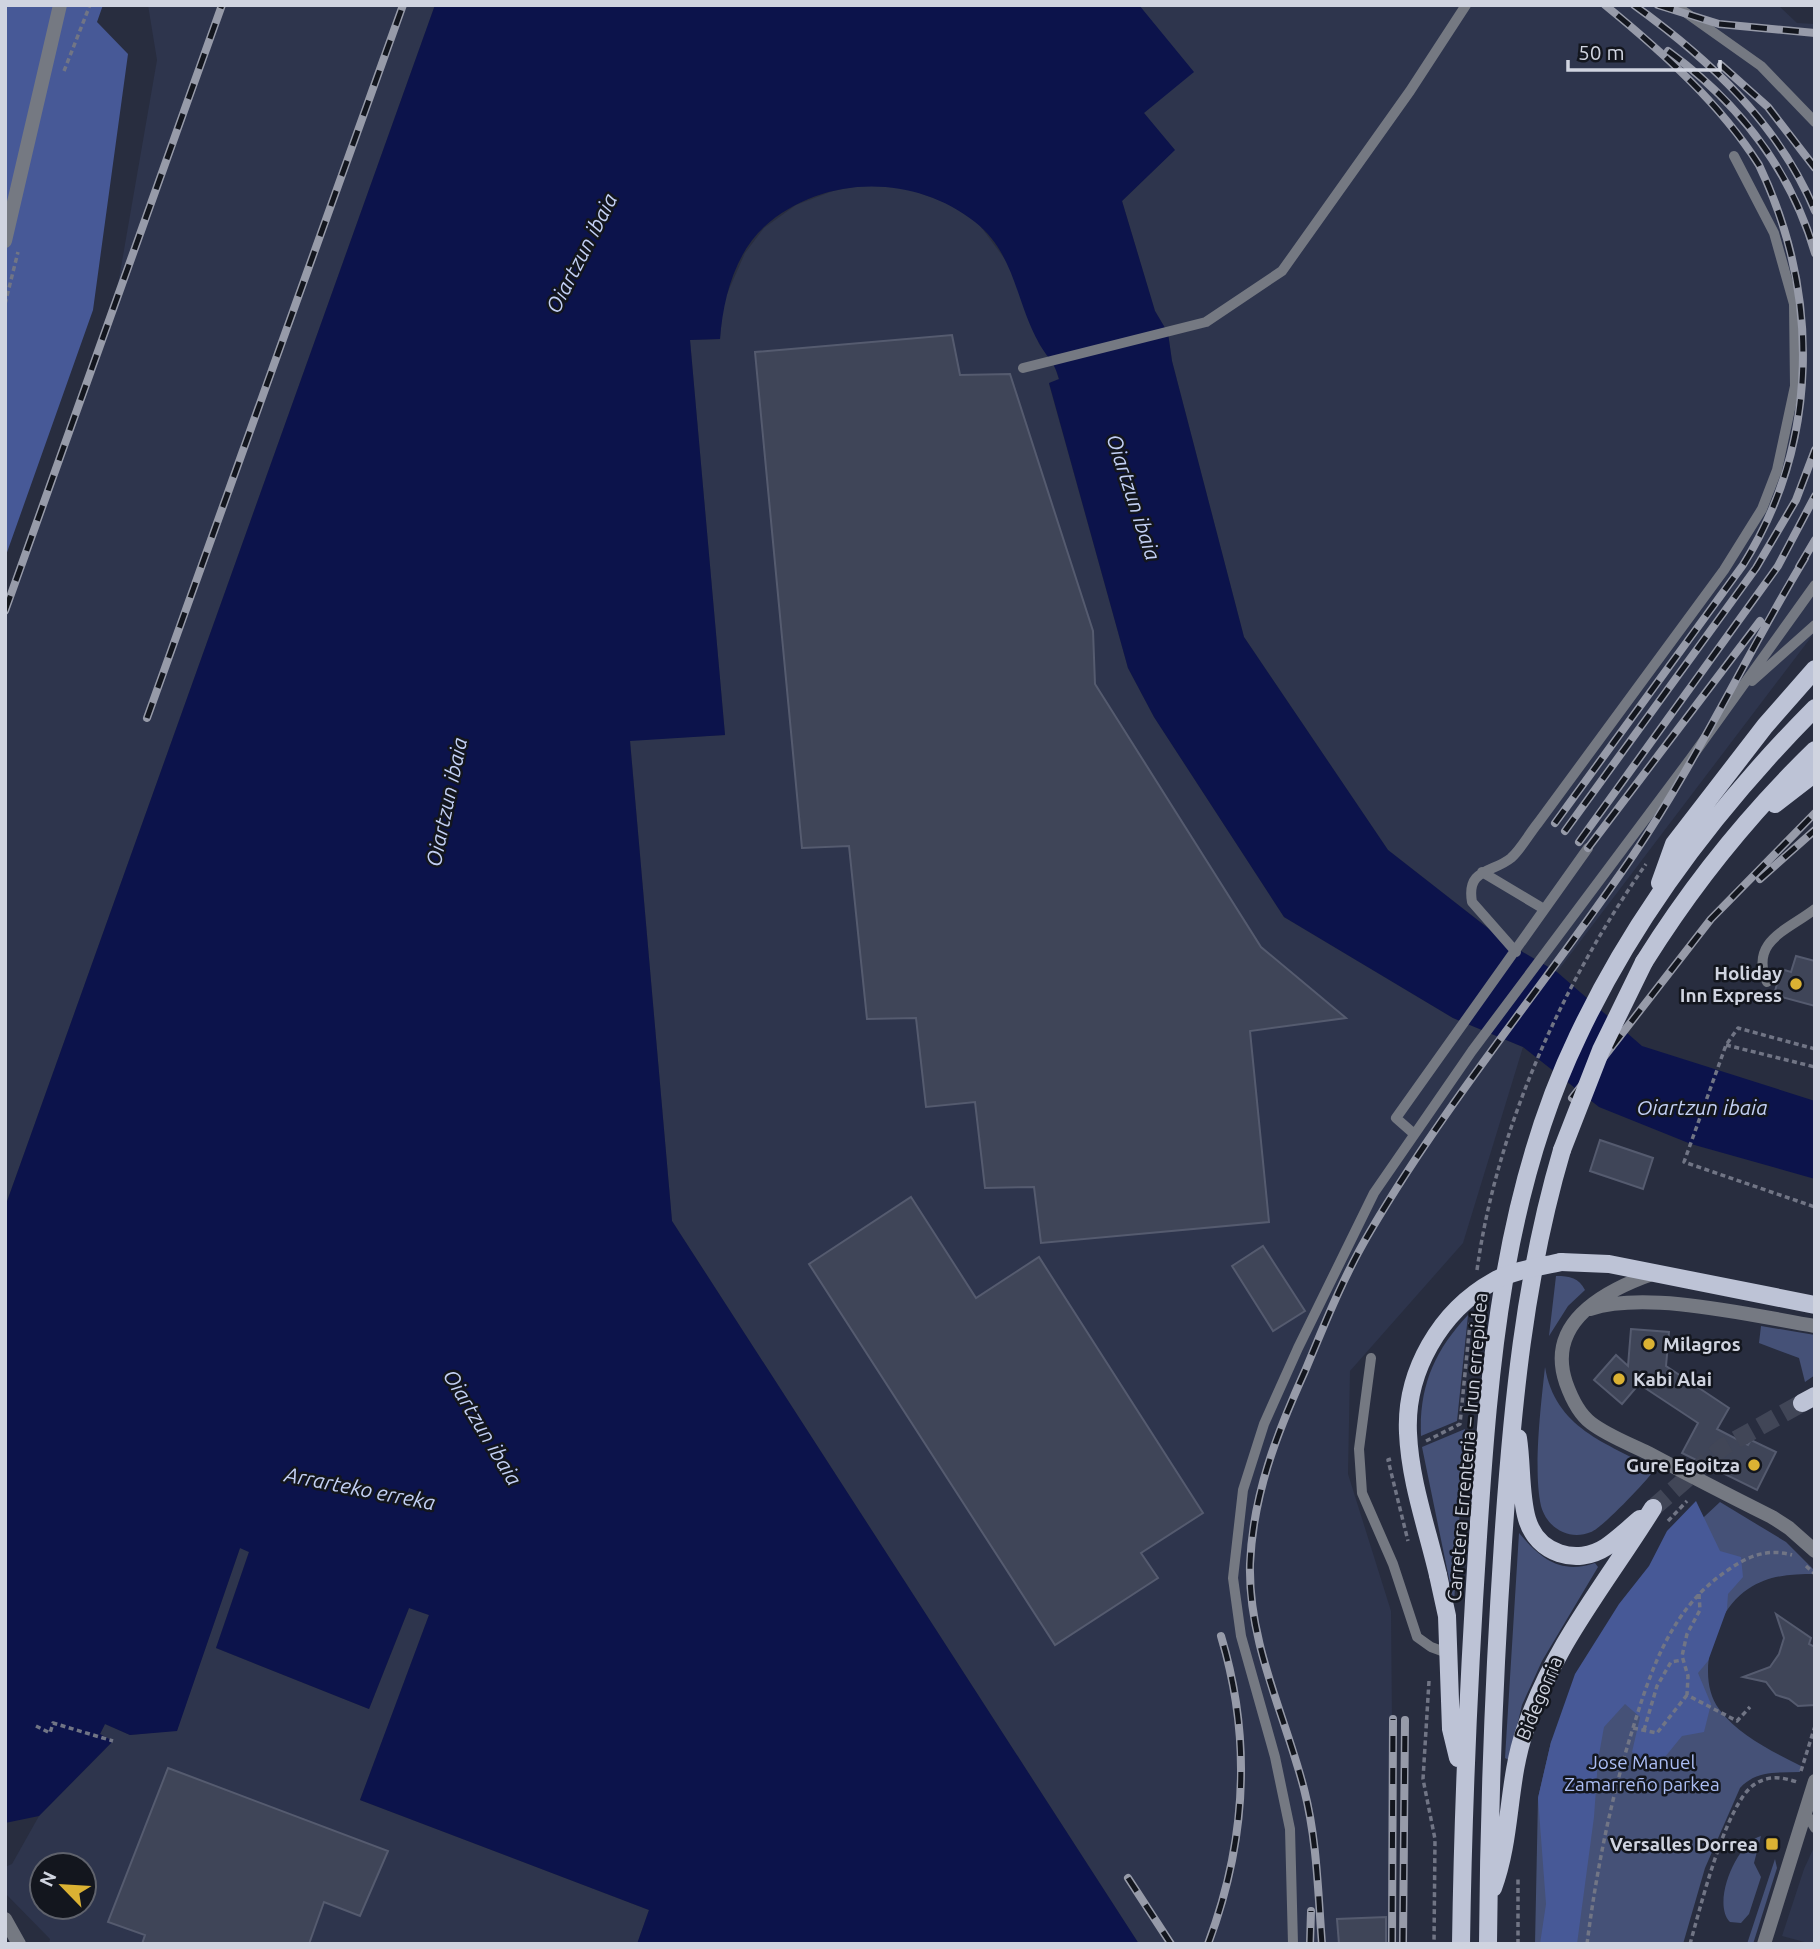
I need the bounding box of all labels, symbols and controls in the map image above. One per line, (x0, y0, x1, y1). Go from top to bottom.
scale bar (1568, 28, 1720, 72)
text: 50 m (1578, 40, 1625, 64)
water label: Oiartzun ibaia (541, 189, 621, 317)
water label: Oiartzun ibaia (1102, 431, 1166, 563)
water label: Oiartzun ibaia (421, 735, 471, 869)
place label: Holiday Inn Express (1680, 962, 1782, 1006)
marker: Holiday Inn Express (1788, 976, 1804, 992)
water label: Oiartzun ibaia (1636, 1095, 1768, 1119)
street label: Carretera Errenteria – Irun errepidea (1443, 1292, 1491, 1602)
place label: Milagros (1663, 1333, 1741, 1355)
marker: Milagros (1641, 1336, 1657, 1352)
water label: Oiartzun ibaia (439, 1365, 527, 1489)
place label: Kabi Alai (1633, 1368, 1712, 1390)
marker: Kabi Alai (1611, 1371, 1627, 1387)
place label: Gure Egoitza (1626, 1454, 1740, 1476)
marker: Gure Egoitza (1746, 1457, 1762, 1473)
water label: Arrarteko erreka (282, 1461, 437, 1514)
street label: Bidegorria (1511, 1653, 1567, 1743)
park label: Jose Manuel Zamarreño parkea (1564, 1751, 1720, 1795)
place label: Versalles Dorrea (1610, 1833, 1758, 1855)
marker: Versalles Dorrea (1764, 1836, 1780, 1852)
north arrow (28, 1851, 98, 1921)
text: N (35, 1868, 61, 1890)

